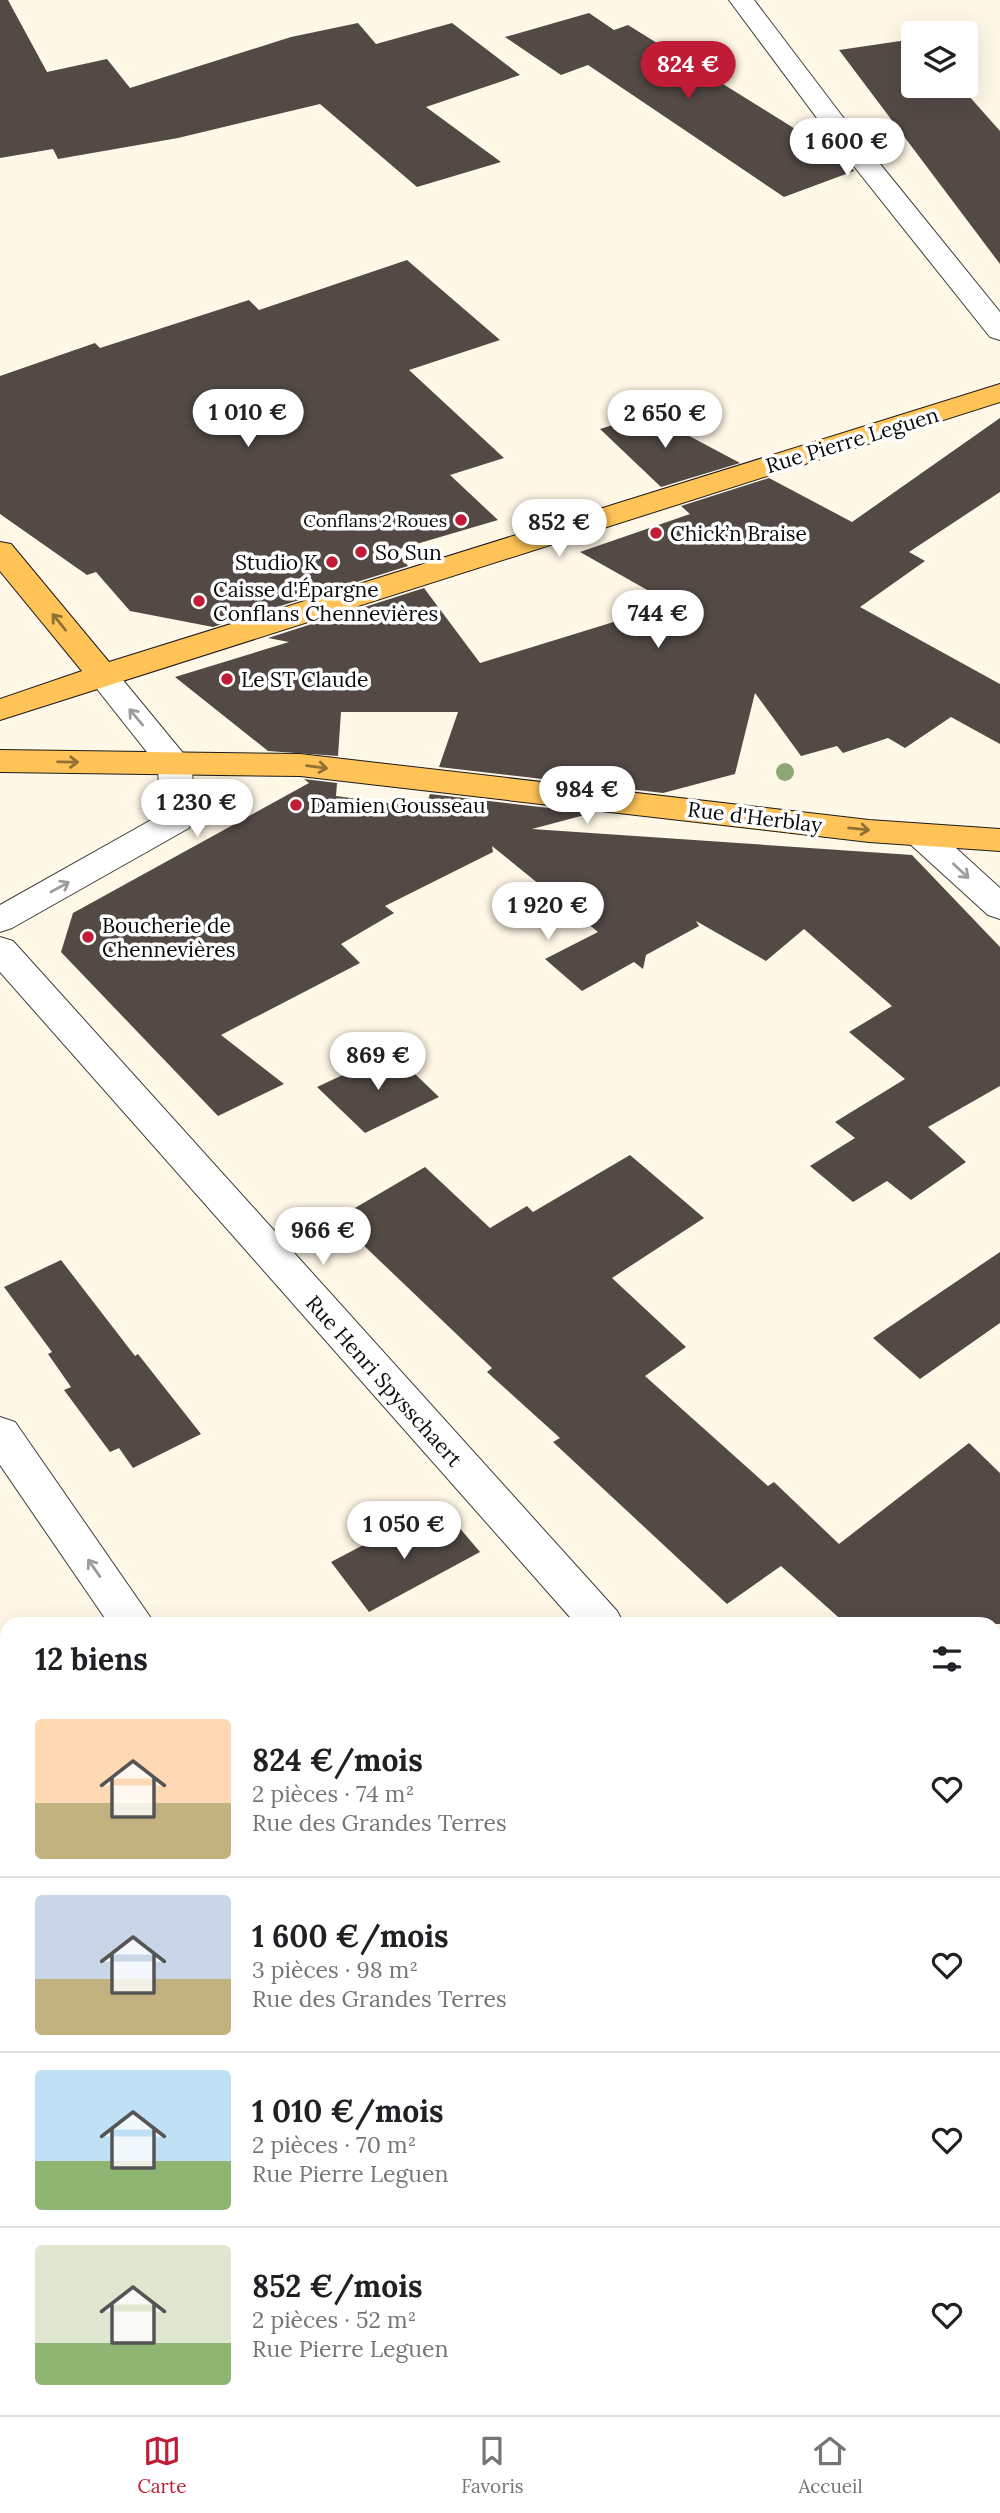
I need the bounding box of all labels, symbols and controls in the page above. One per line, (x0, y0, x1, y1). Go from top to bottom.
map controls (901, 21, 978, 98)
button: layers (901, 21, 978, 98)
pin: 824 € (639, 42, 737, 101)
text: 824 € (657, 49, 719, 78)
pin: 1 600 € (782, 118, 912, 178)
text: 1 600 € (806, 126, 888, 155)
pin: 1 010 € (183, 390, 313, 449)
pin: 2 650 € (600, 391, 730, 450)
text: 1 010 € (209, 397, 287, 426)
text: 2 650 € (623, 398, 707, 427)
street label: Rue Pierre Leguen (762, 401, 942, 479)
pin: 852 € (510, 500, 608, 559)
text: 852 € (528, 507, 590, 536)
place label: Conflans 2 Roues (303, 509, 447, 532)
marker: Conflans 2 Roues (453, 512, 469, 528)
place label: Chick’n Braise (670, 520, 807, 547)
marker: Chick’n Braise (648, 525, 664, 541)
place label: So Sun (375, 539, 442, 566)
marker: So Sun (353, 544, 369, 560)
place label: Studio K (235, 549, 319, 576)
marker: Studio K (324, 554, 340, 570)
place label: Caisse d'Épargne Conflans Chennevières (213, 576, 438, 627)
pin: 744 € (609, 590, 707, 650)
marker: Caisse d'Épargne Conflans Chennevières (191, 593, 207, 609)
text: 744 € (628, 598, 688, 627)
one-way arrow (51, 613, 66, 631)
place label: Le ST Claude (241, 666, 369, 693)
marker: Le ST Claude (219, 671, 235, 687)
one-way arrow (129, 709, 144, 727)
one-way arrow (56, 755, 79, 769)
one-way arrow (305, 761, 328, 774)
pin: 984 € (538, 766, 636, 826)
text: 984 € (555, 774, 619, 803)
pin: 1 230 € (132, 780, 262, 839)
text: 1 230 € (157, 787, 237, 816)
place label: Damien Gousseau (310, 792, 486, 819)
street label: Rue d'Herblay (686, 795, 824, 839)
marker: Damien Gousseau (288, 797, 304, 813)
one-way arrow (847, 823, 870, 836)
one-way arrow (952, 863, 969, 880)
one-way arrow (49, 880, 69, 894)
pin: 1 920 € (483, 883, 613, 942)
text: 1 920 € (508, 890, 588, 919)
place label: Boucherie de Chennevières (102, 912, 235, 963)
marker: Boucherie de Chennevières (80, 929, 96, 945)
pin: 869 € (329, 1032, 427, 1092)
text: 869 € (346, 1040, 410, 1069)
pin: 966 € (274, 1208, 372, 1267)
text: 966 € (291, 1215, 355, 1244)
street label: Rue Henri Spysschaert (300, 1290, 469, 1473)
pin: 1 050 € (339, 1502, 469, 1561)
text: 1 050 € (363, 1509, 445, 1538)
one-way arrow (87, 1559, 101, 1578)
text: 12 biens (35, 1640, 148, 1678)
icon: filters (928, 1640, 966, 1678)
text: 824 €/mois (252, 1741, 423, 1779)
icon: home (91, 1747, 175, 1831)
icon: heart (928, 1770, 966, 1808)
text: 2 pièces · 74 m² (252, 1779, 414, 1808)
text: Rue des Grandes Terres (252, 1808, 507, 1837)
text: 1 600 €/mois (252, 1917, 449, 1955)
icon: home (91, 1923, 175, 2007)
icon: heart (928, 1946, 966, 1984)
text: 3 pièces · 98 m² (252, 1955, 418, 1984)
text: Rue des Grandes Terres (252, 1984, 507, 2013)
text: 1 010 €/mois (252, 2092, 444, 2130)
icon: home (91, 2098, 175, 2182)
icon: heart (928, 2121, 966, 2159)
text: 2 pièces · 70 m² (252, 2130, 416, 2159)
text: Rue Pierre Leguen (252, 2159, 448, 2188)
text: 852 €/mois (252, 2267, 423, 2305)
icon: home (91, 2273, 175, 2357)
icon: heart (928, 2296, 966, 2334)
text: 2 pièces · 52 m² (252, 2305, 416, 2334)
text: Rue Pierre Leguen (252, 2334, 448, 2363)
tab: Carte (137, 2432, 187, 2498)
tab: Favoris (461, 2432, 524, 2498)
tab: Accueil (798, 2432, 863, 2498)

